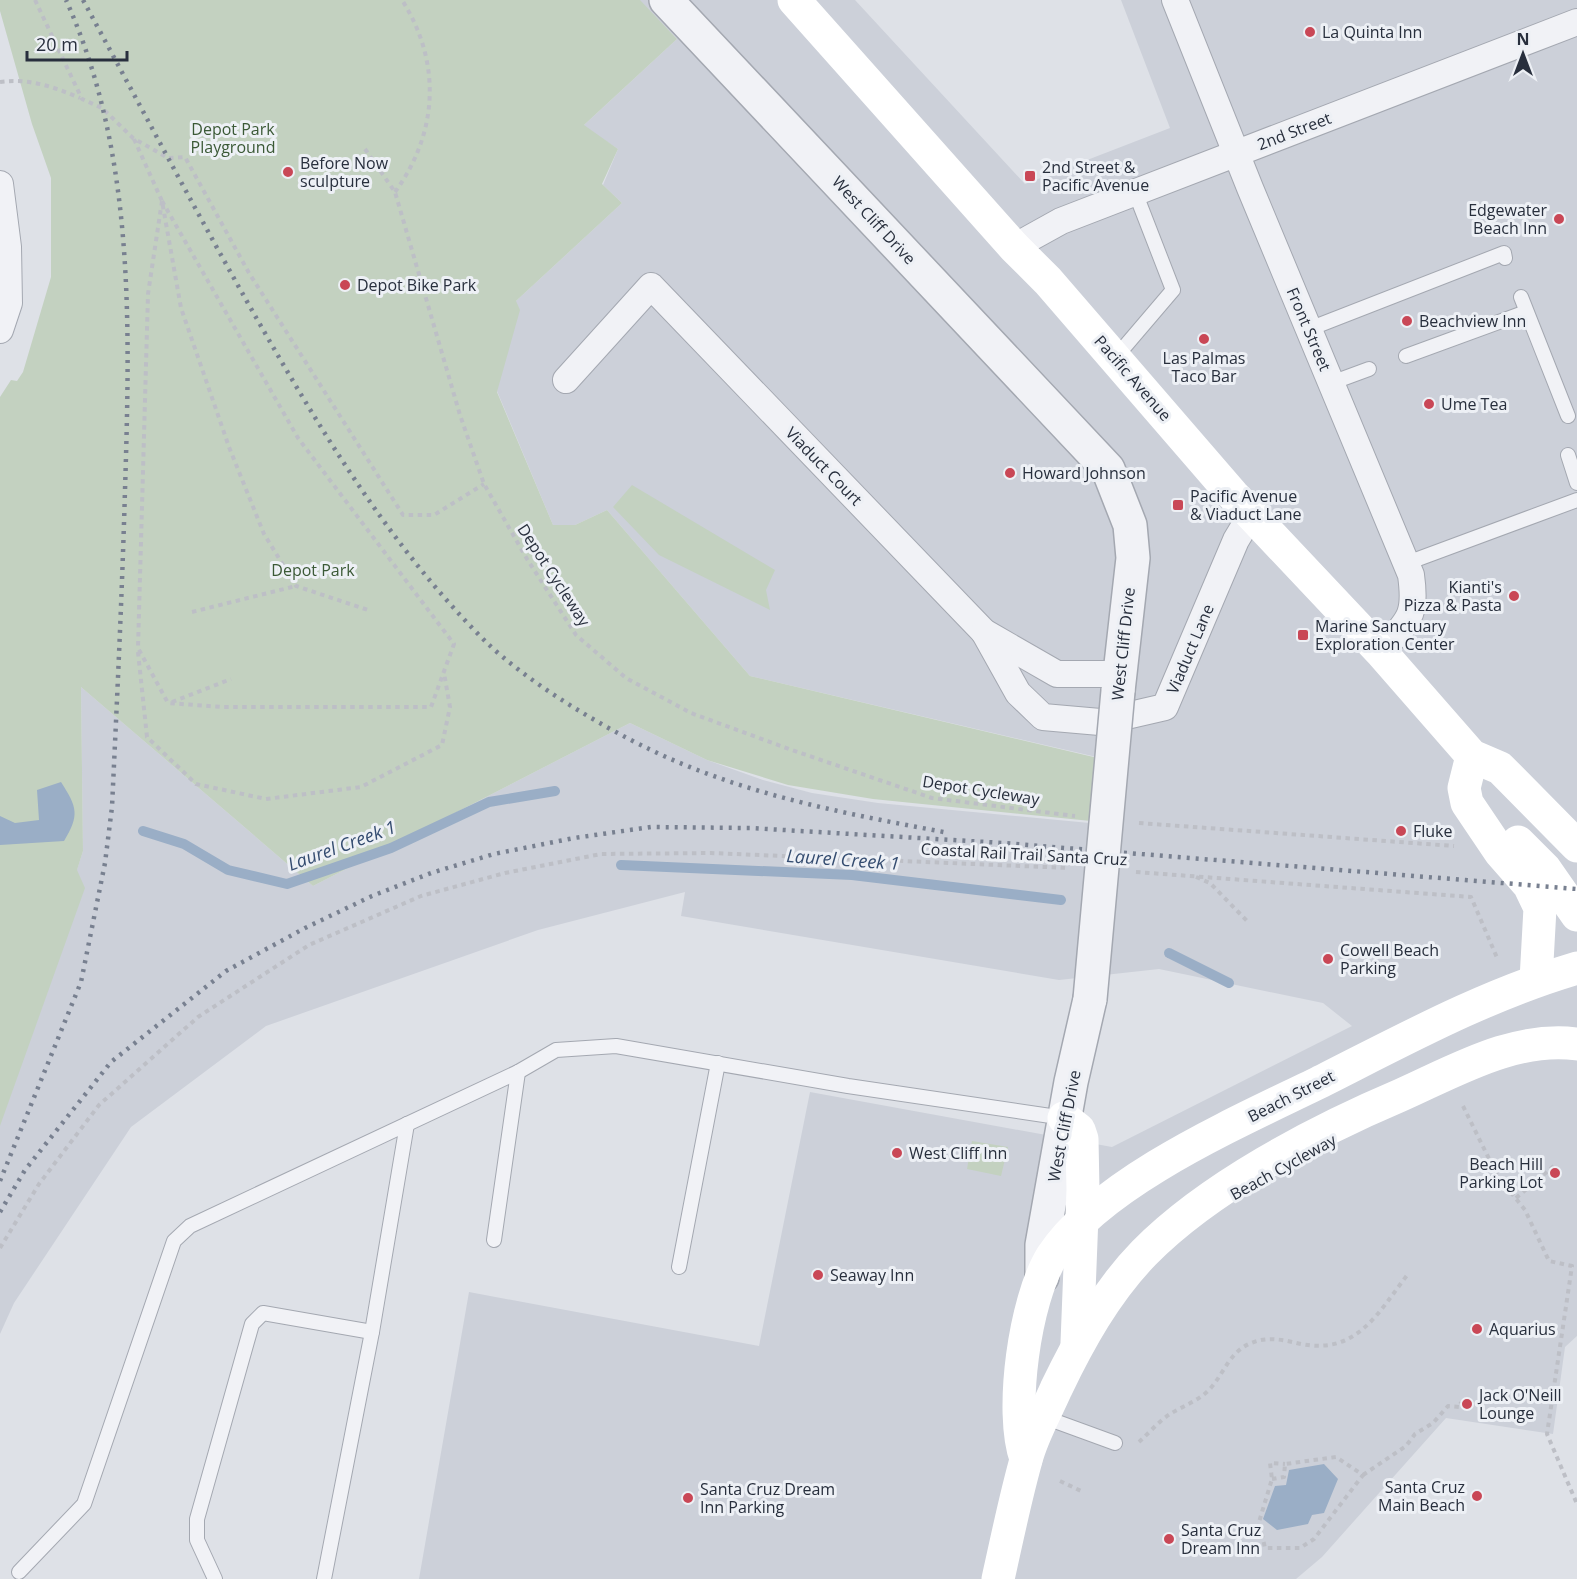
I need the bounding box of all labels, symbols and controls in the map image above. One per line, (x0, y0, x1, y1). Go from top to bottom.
place label: La Quinta Inn (1322, 21, 1422, 43)
scale bar (27, 24, 128, 62)
north arrow (1493, 24, 1553, 84)
marker: La Quinta Inn (1303, 25, 1317, 39)
text: N (1516, 28, 1530, 50)
text: 20 m (36, 32, 78, 56)
street label: 2nd Street (1254, 107, 1334, 155)
park label: Depot Park Playground (191, 118, 275, 158)
place label: Before Now sculpture (300, 152, 389, 192)
place label: 2nd Street & Pacific Avenue (1042, 156, 1149, 196)
marker: Before Now sculpture (281, 165, 295, 179)
marker: 2nd Street & Pacific Avenue (1023, 169, 1037, 183)
street label: West Cliff Drive (827, 171, 921, 269)
place label: Edgewater Beach Inn (1468, 199, 1547, 239)
marker: Edgewater Beach Inn (1552, 212, 1566, 226)
place label: Depot Bike Park (357, 274, 477, 296)
marker: Depot Bike Park (338, 278, 352, 292)
street label: Front Street (1282, 284, 1337, 374)
place label: Beachview Inn (1419, 310, 1526, 332)
marker: Beachview Inn (1400, 314, 1414, 328)
street label: Pacific Avenue (1090, 330, 1176, 426)
marker: Las Palmas Taco Bar (1197, 332, 1211, 346)
place label: Las Palmas Taco Bar (1163, 347, 1245, 387)
place label: Ume Tea (1441, 393, 1507, 415)
marker: Ume Tea (1422, 397, 1436, 411)
street label: Viaduct Court (781, 422, 867, 510)
place label: Howard Johnson (1022, 462, 1146, 484)
marker: Howard Johnson (1003, 466, 1017, 480)
place label: Pacific Avenue & Viaduct Lane (1190, 485, 1301, 525)
marker: Pacific Avenue & Viaduct Lane (1171, 498, 1185, 512)
street label: Depot Cycleway (513, 520, 596, 631)
park label: Depot Park (271, 559, 355, 581)
place label: Kianti's Pizza & Pasta (1404, 576, 1502, 616)
street label: West Cliff Drive (1106, 586, 1140, 702)
marker: Kianti's Pizza & Pasta (1507, 589, 1521, 603)
street label: Viaduct Lane (1161, 601, 1219, 697)
place label: Marine Sanctuary Exploration Center (1315, 615, 1455, 655)
marker: Marine Sanctuary Exploration Center (1296, 628, 1310, 642)
street label: Depot Cycleway (921, 770, 1042, 810)
water label: Laurel Creek 1 (284, 814, 399, 876)
place label: Fluke (1413, 820, 1453, 842)
marker: Fluke (1394, 824, 1408, 838)
street label: Coastal Rail Trail Santa Cruz (920, 838, 1128, 870)
water label: Laurel Creek 1 (786, 843, 901, 875)
place label: Cowell Beach Parking (1340, 939, 1439, 979)
marker: Cowell Beach Parking (1321, 952, 1335, 966)
street label: Beach Street (1244, 1065, 1338, 1127)
street label: West Cliff Drive (1042, 1068, 1086, 1184)
street label: Beach Cycleway (1226, 1128, 1341, 1205)
place label: West Cliff Inn (909, 1142, 1007, 1164)
marker: West Cliff Inn (890, 1146, 904, 1160)
place label: Beach Hill Parking Lot (1459, 1153, 1543, 1193)
marker: Beach Hill Parking Lot (1548, 1166, 1562, 1180)
place label: Seaway Inn (830, 1264, 914, 1286)
marker: Seaway Inn (811, 1268, 825, 1282)
place label: Aquarius (1489, 1318, 1556, 1340)
marker: Aquarius (1470, 1322, 1484, 1336)
place label: Jack O'Neill Lounge (1477, 1384, 1562, 1424)
marker: Jack O'Neill Lounge (1460, 1397, 1474, 1411)
place label: Santa Cruz Main Beach (1378, 1476, 1465, 1516)
place label: Santa Cruz Dream Inn Parking (700, 1478, 835, 1518)
marker: Santa Cruz Main Beach (1470, 1489, 1484, 1503)
marker: Santa Cruz Dream Inn Parking (681, 1491, 695, 1505)
place label: Santa Cruz Dream Inn (1181, 1519, 1261, 1559)
marker: Santa Cruz Dream Inn (1162, 1532, 1176, 1546)

